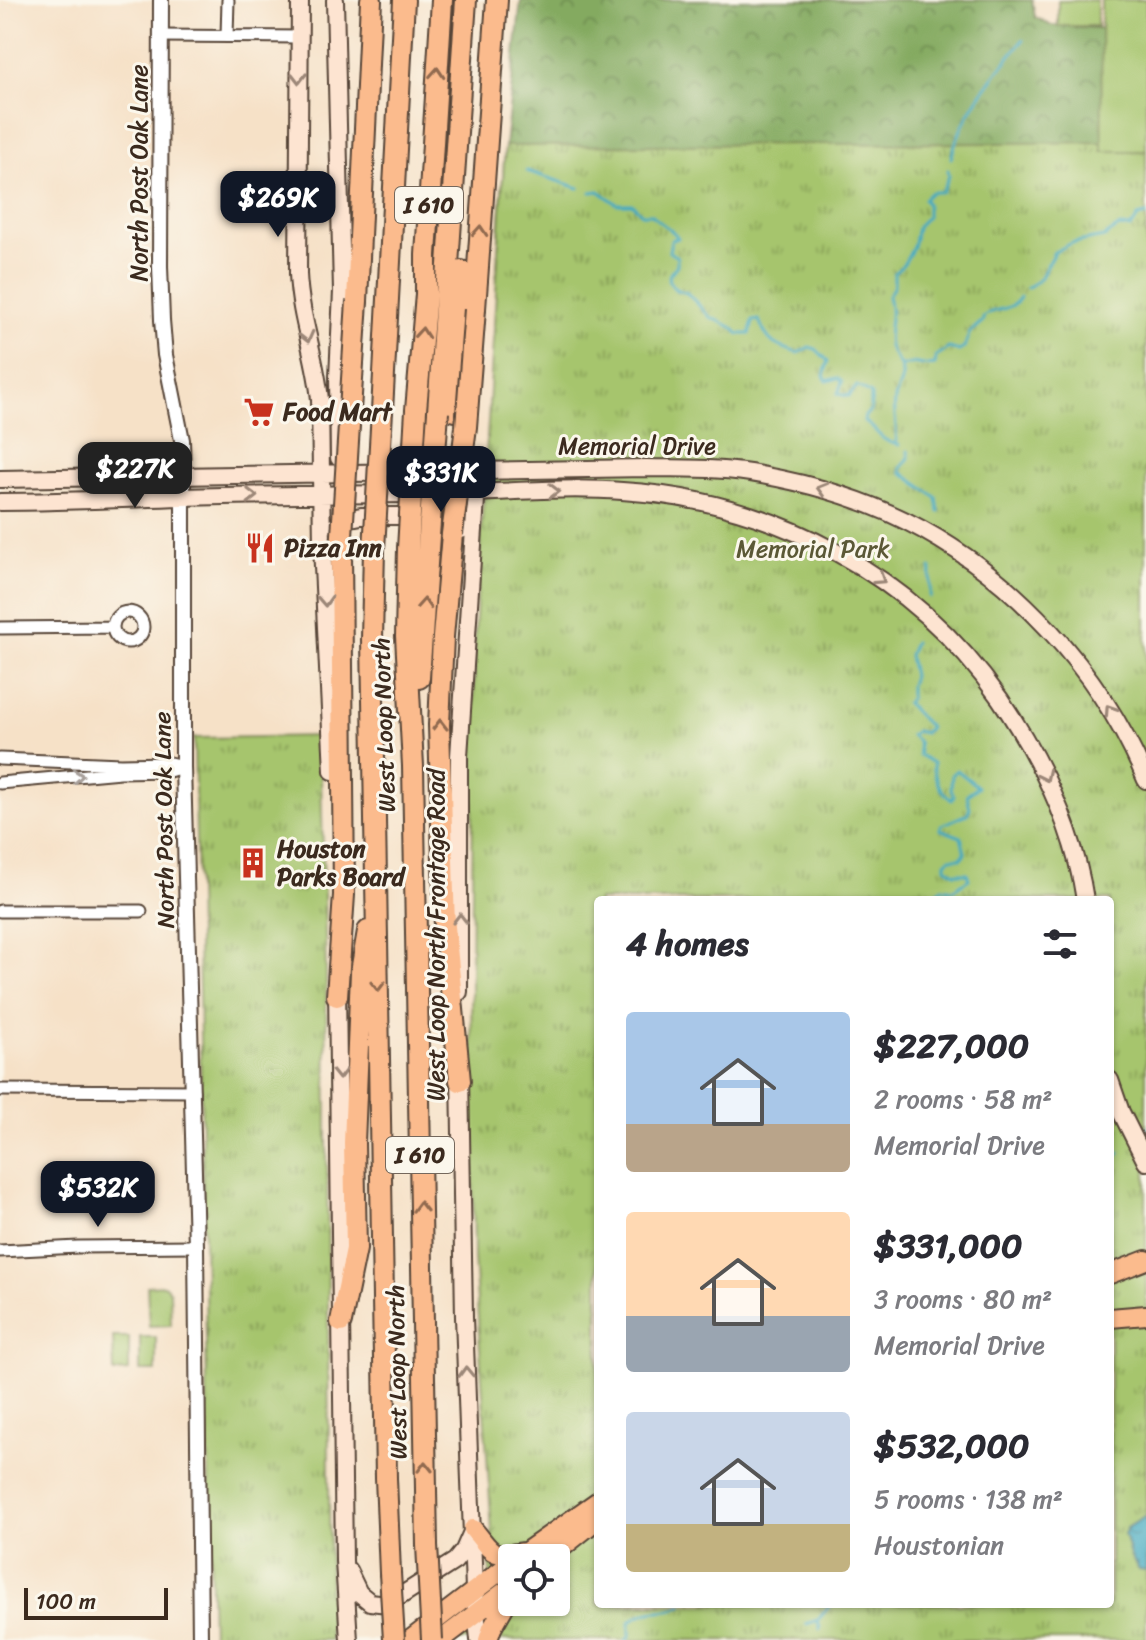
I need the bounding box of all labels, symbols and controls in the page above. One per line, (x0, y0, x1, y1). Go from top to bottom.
street label: North Post Oak Lane (118, 64, 160, 282)
one-way arrow (428, 66, 445, 79)
one-way arrow (290, 72, 308, 85)
pin: $269K (222, 171, 334, 239)
text: $269K (238, 174, 318, 220)
road number: I 610 (395, 187, 463, 223)
one-way arrow (471, 224, 488, 237)
one-way arrow (413, 326, 430, 339)
one-way arrow (298, 330, 315, 344)
place label: Food Mart (282, 391, 393, 433)
supermarket icon: Food Mart (242, 395, 276, 429)
street label: Memorial Drive (558, 425, 716, 467)
pin: $227K (79, 442, 191, 510)
text: $227K (96, 445, 174, 491)
pin: $331K (385, 446, 497, 514)
text: $331K (404, 449, 478, 495)
one-way arrow (548, 482, 561, 499)
one-way arrow (816, 482, 829, 498)
one-way arrow (246, 487, 259, 505)
place label: Pizza Inn (284, 527, 382, 569)
park label: Memorial Park (736, 528, 890, 570)
restaurant icon: Pizza Inn (243, 531, 277, 565)
one-way arrow (871, 569, 886, 584)
one-way arrow (316, 595, 333, 608)
one-way arrow (415, 597, 432, 610)
street label: West Loop North (360, 637, 408, 813)
one-way arrow (1105, 705, 1120, 719)
street label: North Post Oak Lane (141, 711, 187, 929)
one-way arrow (431, 718, 448, 731)
one-way arrow (72, 767, 85, 784)
street label: West Loop North Frontage Road (415, 768, 457, 1101)
one-way arrow (1035, 768, 1051, 782)
place label: Houston Parks Board (277, 828, 407, 898)
building icon: Houston Parks Board (236, 846, 270, 880)
one-way arrow (451, 912, 469, 925)
text: 4 homes (626, 914, 749, 974)
icon: filters (1038, 922, 1082, 966)
one-way arrow (369, 980, 387, 993)
text: $227,000 (874, 1016, 1029, 1076)
icon: home (690, 1044, 786, 1140)
one-way arrow (330, 1068, 348, 1081)
text: 2 rooms · 58 m² (874, 1076, 1052, 1122)
text: Memorial Drive (874, 1122, 1045, 1168)
road number: I 610 (386, 1137, 454, 1173)
pin: $532K (42, 1161, 154, 1229)
text: $532K (59, 1164, 137, 1210)
one-way arrow (412, 1200, 429, 1213)
text: $331,000 (874, 1216, 1022, 1276)
icon: home (690, 1244, 786, 1340)
text: 3 rooms · 80 m² (874, 1276, 1052, 1322)
street label: West Loop North (374, 1284, 420, 1460)
text: Memorial Drive (874, 1322, 1045, 1368)
one-way arrow (458, 1365, 475, 1378)
text: $532,000 (874, 1416, 1030, 1476)
icon: home (690, 1444, 786, 1540)
one-way arrow (417, 1460, 434, 1473)
text: 5 rooms · 138 m² (874, 1476, 1063, 1522)
text: Houstonian (874, 1522, 1004, 1568)
map controls (498, 1544, 570, 1616)
button: locate (498, 1544, 570, 1616)
text: 100 m (36, 1582, 96, 1621)
scale bar (24, 1584, 168, 1620)

